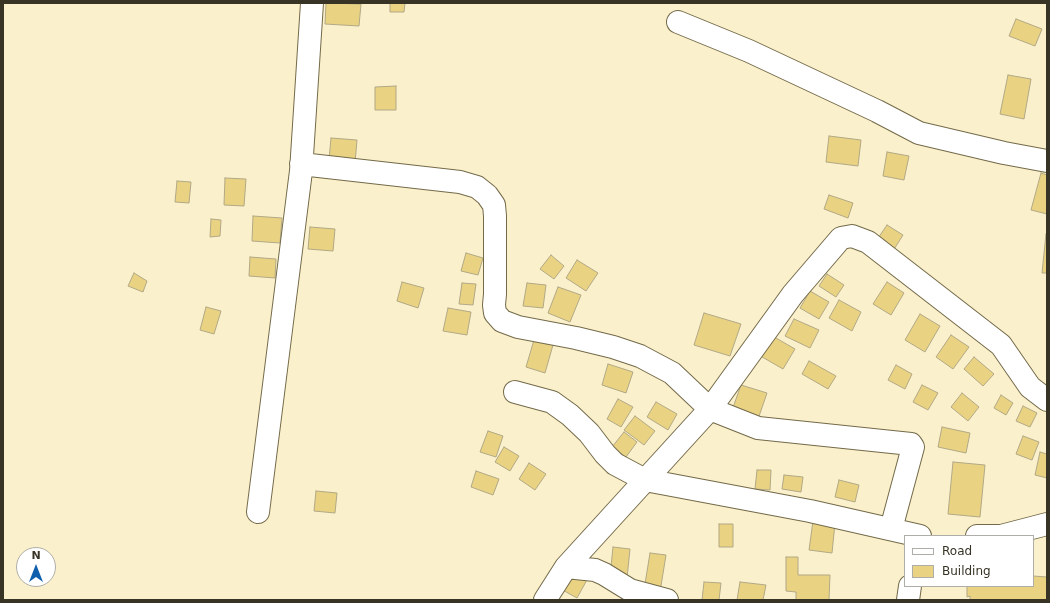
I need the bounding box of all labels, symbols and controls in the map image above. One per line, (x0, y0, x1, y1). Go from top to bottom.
legend (904, 535, 1034, 587)
text: Road (942, 544, 972, 558)
north arrow (16, 547, 56, 587)
text: N (31, 549, 41, 562)
text: Building (942, 564, 991, 578)

